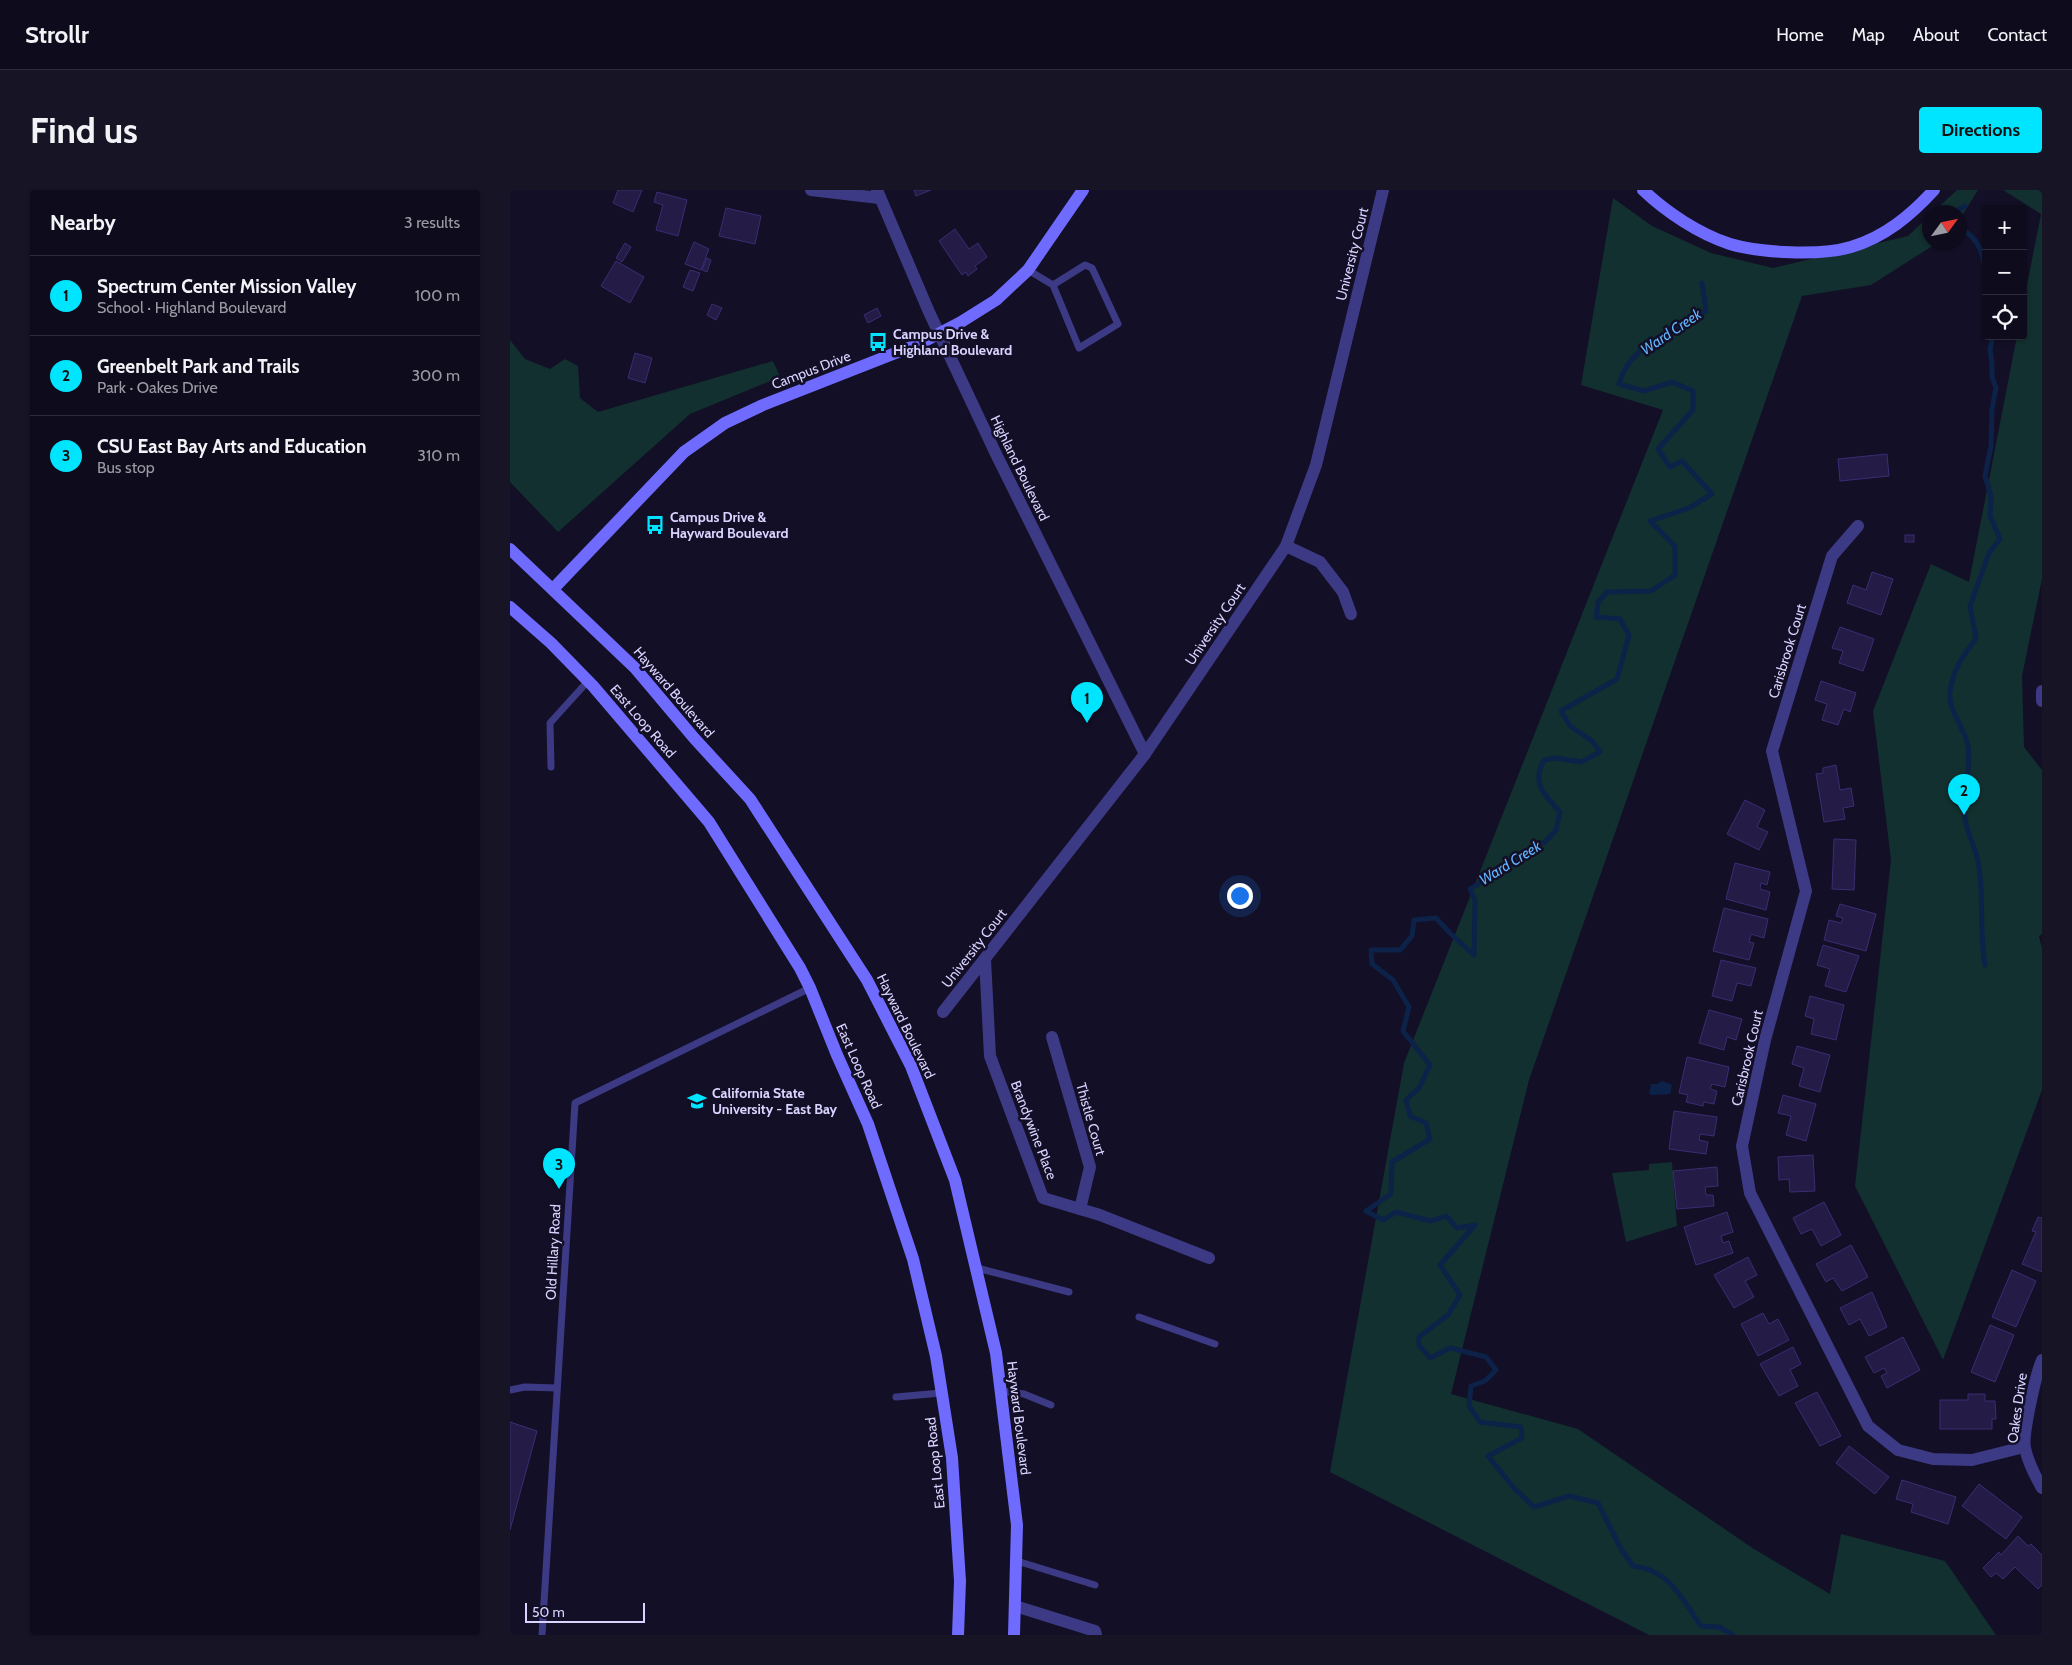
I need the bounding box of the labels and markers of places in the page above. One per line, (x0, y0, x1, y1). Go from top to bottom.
place label: Campus Drive & Highland Boulevard (893, 325, 1012, 359)
bus stop icon: Campus Drive & Highland Boulevard (867, 331, 889, 353)
place label: Campus Drive & Hayward Boulevard (670, 508, 789, 542)
bus stop icon: Campus Drive & Hayward Boulevard (644, 514, 666, 536)
pin: 1 (1071, 682, 1103, 723)
pin: 2 (1948, 774, 1980, 815)
place label: California State University - East Bay (712, 1084, 838, 1118)
school or university icon: California State University - East Bay (686, 1090, 708, 1112)
pin: 3 (543, 1148, 575, 1189)

